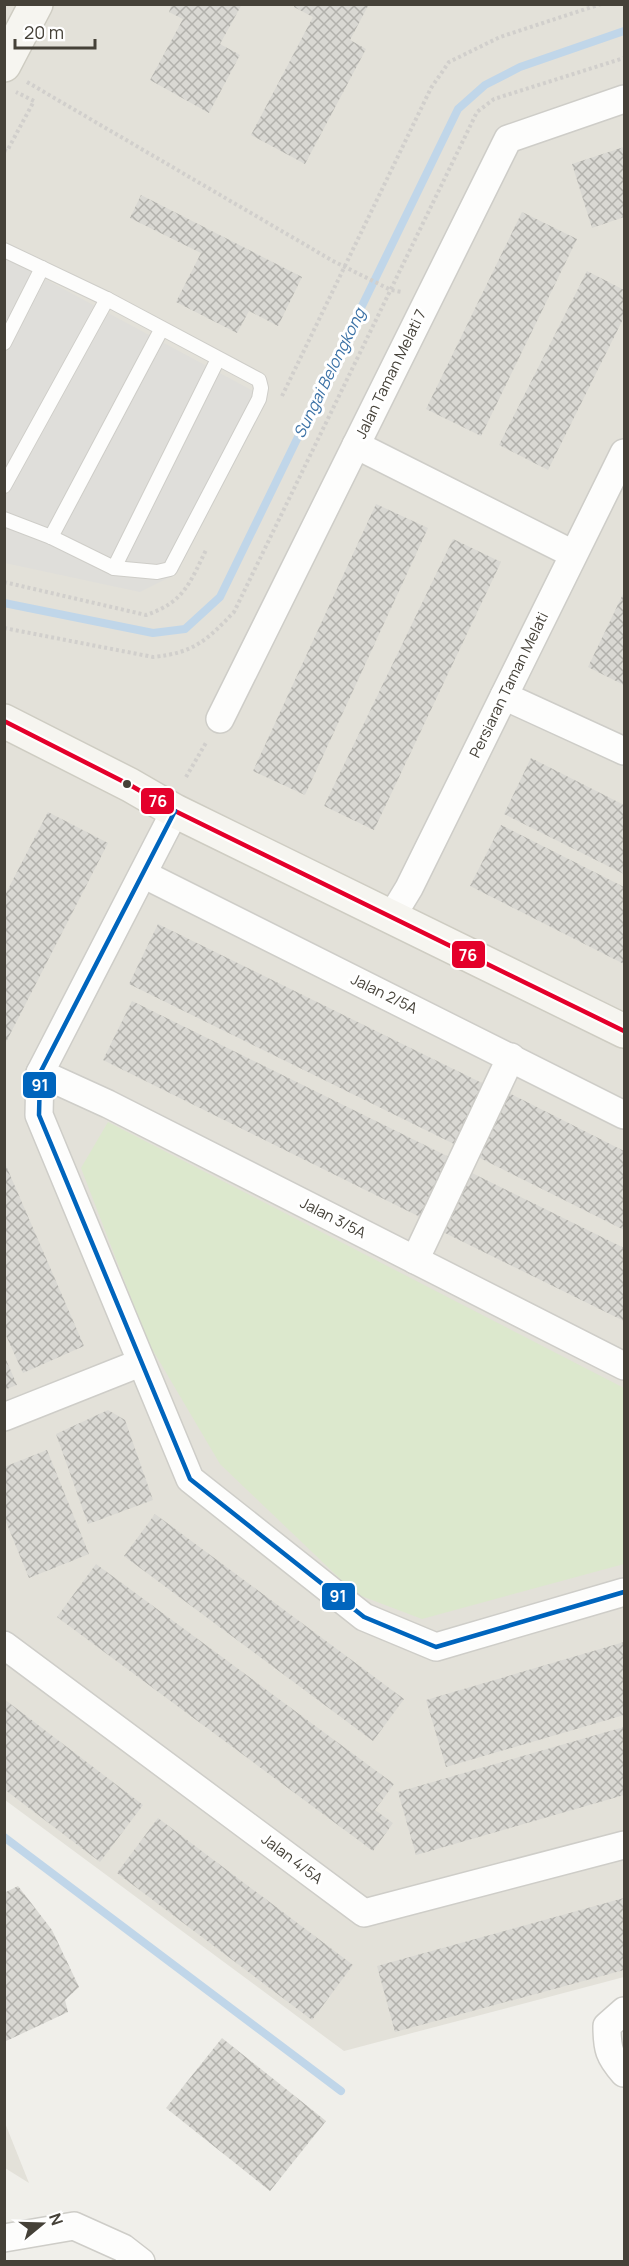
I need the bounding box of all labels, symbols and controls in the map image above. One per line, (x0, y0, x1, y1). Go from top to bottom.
scale bar (15, 12, 94, 50)
text: 20 m (24, 20, 64, 44)
water label: Sungai Belongkong (288, 303, 371, 442)
street label: Jalan Taman Melati 7 (350, 306, 431, 442)
street label: Persiaran Taman Melati (464, 608, 553, 761)
unlabelled marker (121, 778, 133, 790)
line badge: 76 (140, 787, 175, 815)
text: 76 (149, 790, 167, 812)
line badge: 76 (451, 940, 486, 969)
text: 76 (459, 944, 477, 966)
street label: Jalan 2/5A (347, 968, 421, 1019)
line badge: 91 (22, 1071, 57, 1099)
text: 91 (32, 1074, 48, 1096)
street label: Jalan 3/5A (297, 1192, 370, 1243)
line badge: 91 (321, 1582, 356, 1611)
text: 91 (330, 1585, 346, 1607)
street label: Jalan 4/5A (257, 1829, 328, 1889)
north arrow (12, 2194, 72, 2254)
text: N (44, 2210, 68, 2228)

